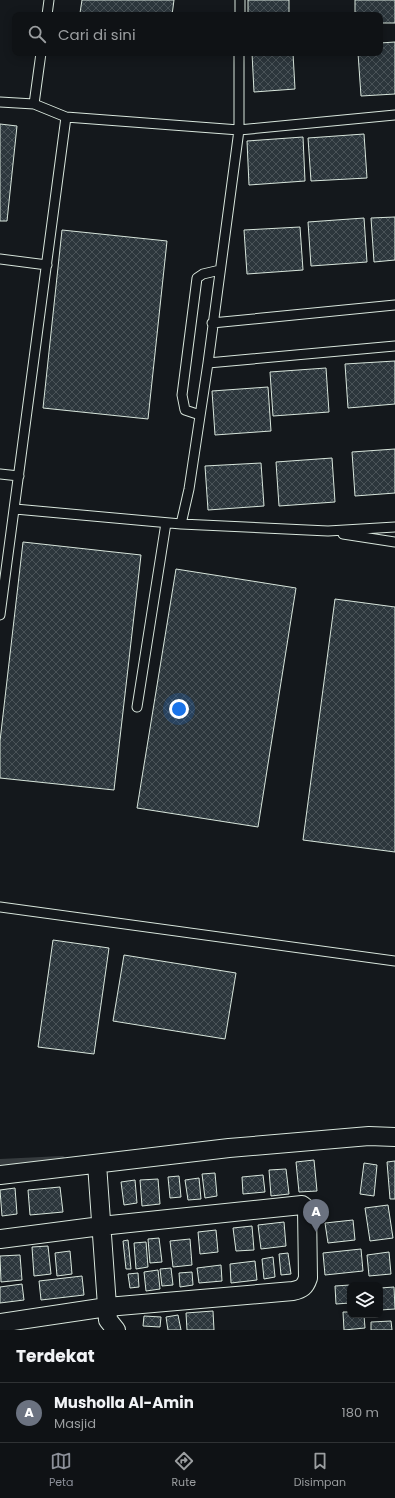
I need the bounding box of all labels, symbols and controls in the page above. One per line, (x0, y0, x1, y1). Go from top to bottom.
search box (12, 12, 383, 56)
icon: search (26, 23, 48, 45)
text: Cari di sini (58, 24, 136, 45)
your location (169, 699, 189, 719)
pin: A (303, 1199, 329, 1232)
map controls (347, 1282, 383, 1318)
button: layers (347, 1282, 383, 1318)
text: Terdekat (16, 1344, 95, 1368)
text: Musholla Al-Amin (54, 1392, 194, 1413)
text: A (24, 1403, 34, 1422)
text: 180 m (342, 1403, 379, 1422)
text: Masjid (54, 1414, 96, 1433)
tab: Peta (49, 1450, 74, 1491)
tab: Rute (171, 1450, 196, 1491)
tab: Disimpan (294, 1450, 346, 1491)

